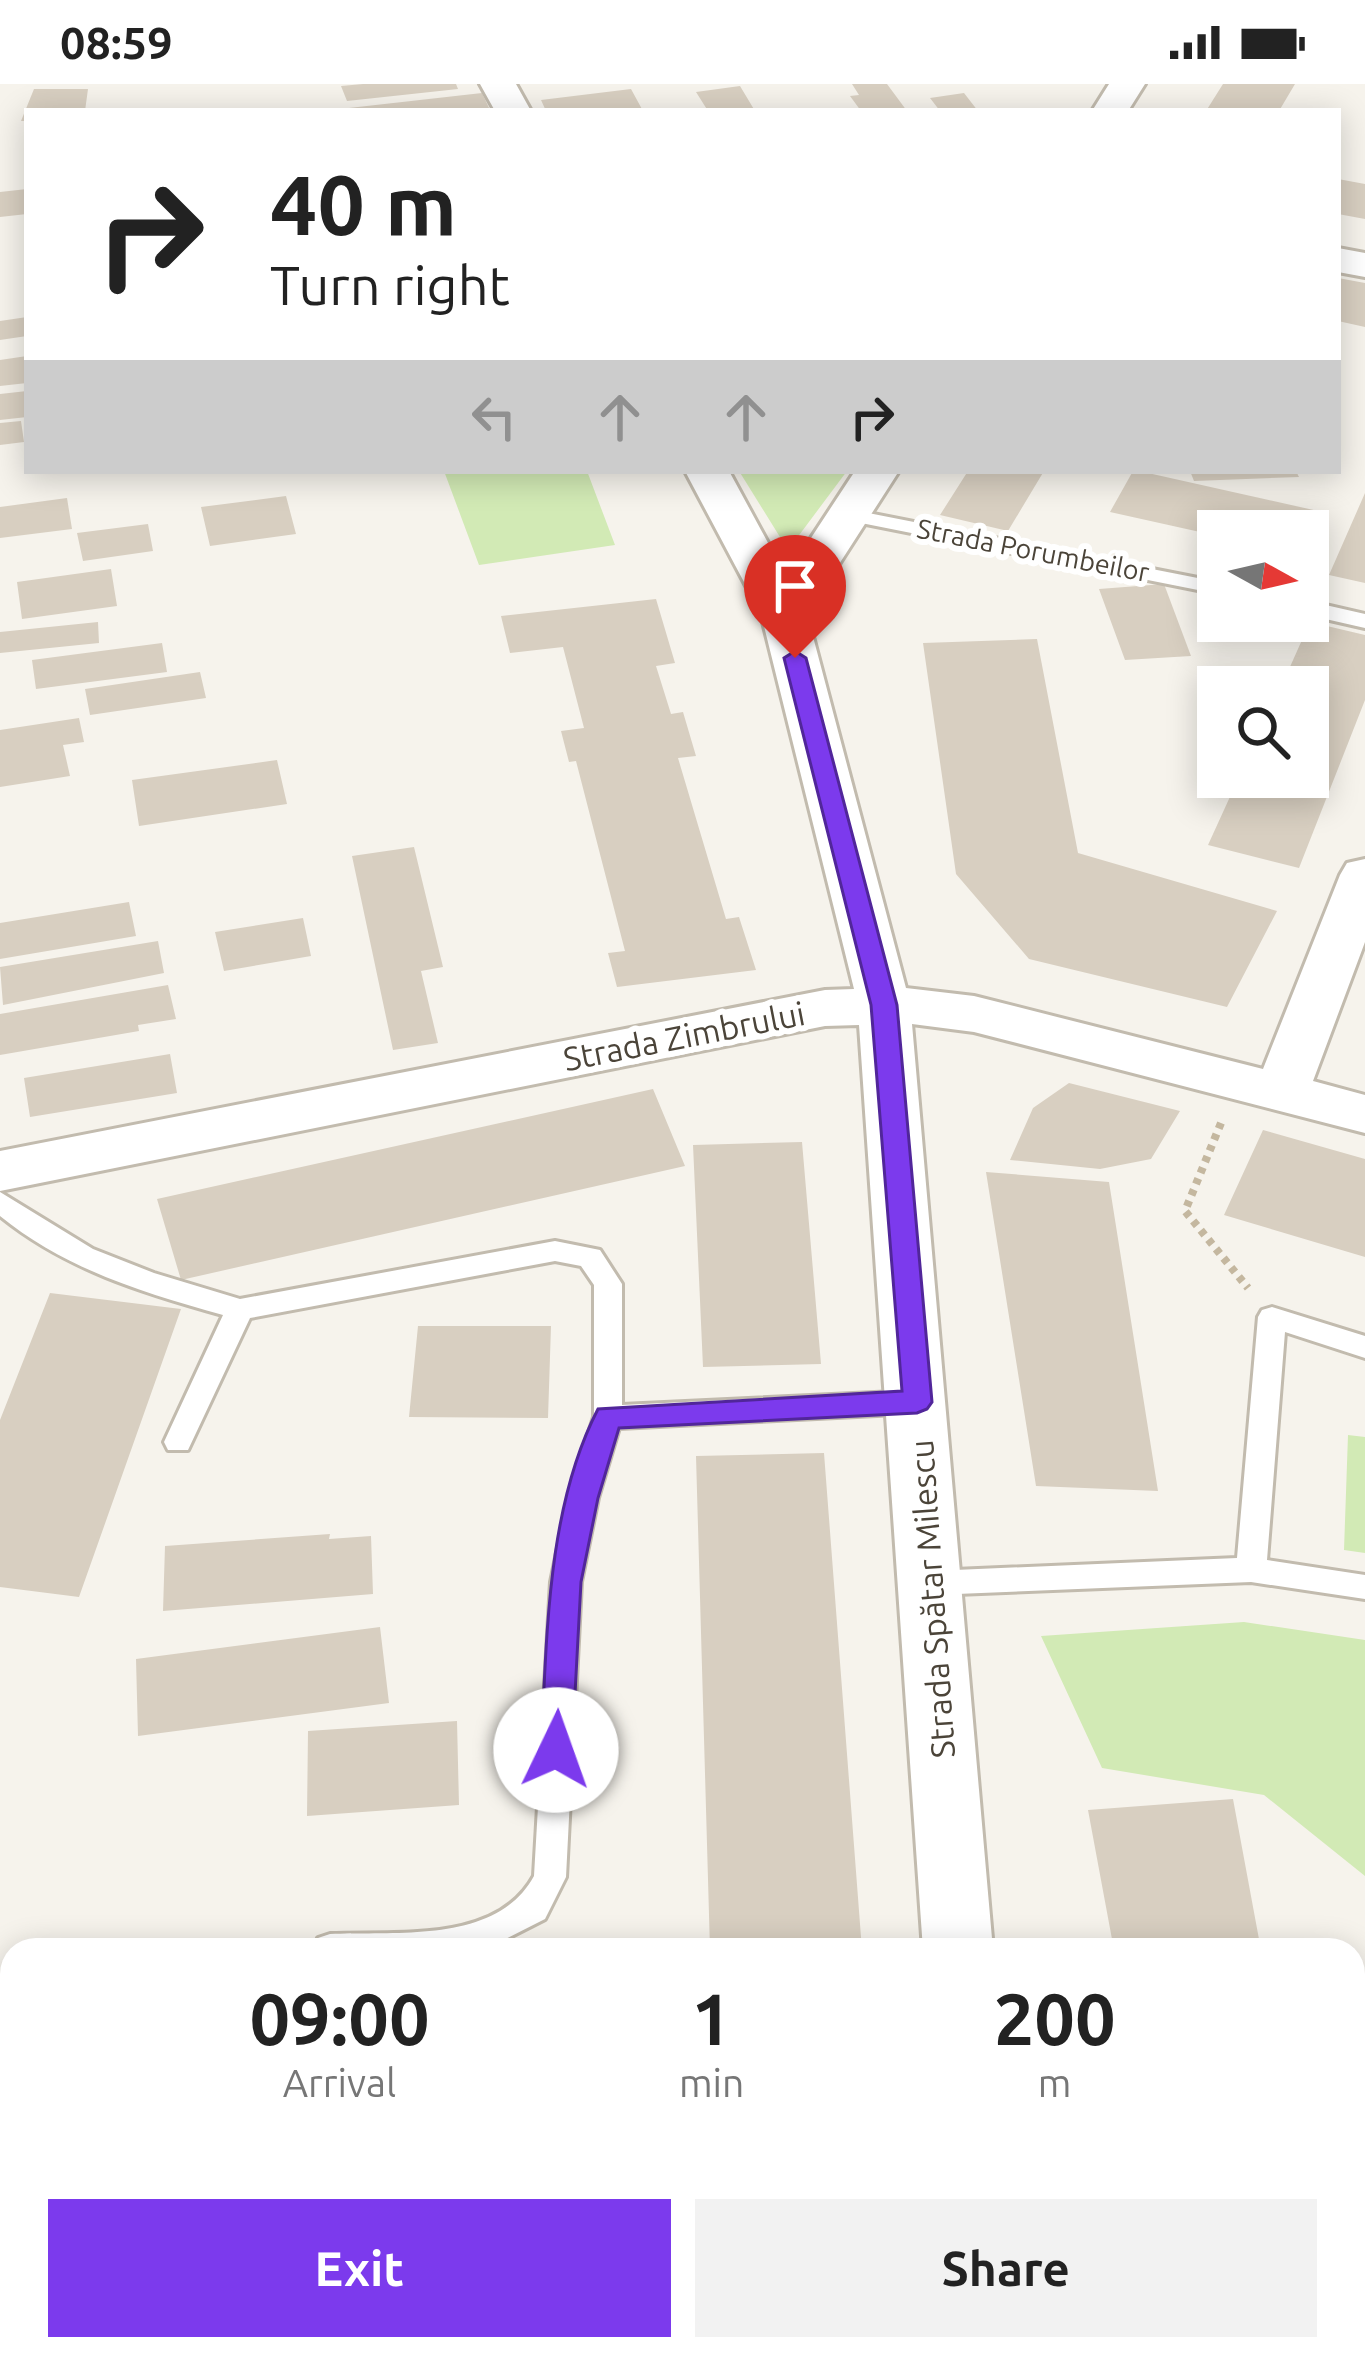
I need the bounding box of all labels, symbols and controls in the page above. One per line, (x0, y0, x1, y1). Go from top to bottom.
text: 08:59 (60, 17, 173, 68)
icon: right (72, 156, 228, 312)
text: 40 m (270, 157, 457, 251)
text: Turn right (270, 255, 510, 315)
icon: left (461, 384, 527, 450)
icon: ahead (587, 384, 653, 450)
icon: ahead (713, 384, 779, 450)
icon: right (839, 384, 905, 450)
north arrow (1197, 510, 1329, 642)
map controls (1197, 510, 1329, 798)
street label: Strada Porumbeilor (915, 513, 1152, 587)
pin (744, 535, 846, 658)
icon: arrive (762, 553, 828, 619)
button: search (1197, 666, 1329, 798)
street label: Strada Zimbrului (560, 994, 808, 1077)
street label: Strada Spătar Milescu (902, 1439, 961, 1759)
position arrow (493, 1687, 619, 1813)
text: 09:00 (249, 1978, 430, 2059)
text: 1 (691, 1978, 732, 2059)
text: 200 (994, 1978, 1116, 2059)
text: Arrival (283, 2061, 396, 2104)
text: min (679, 2061, 744, 2104)
text: m (1038, 2061, 1071, 2104)
button: Exit (48, 2199, 671, 2337)
button: Share (695, 2199, 1317, 2337)

